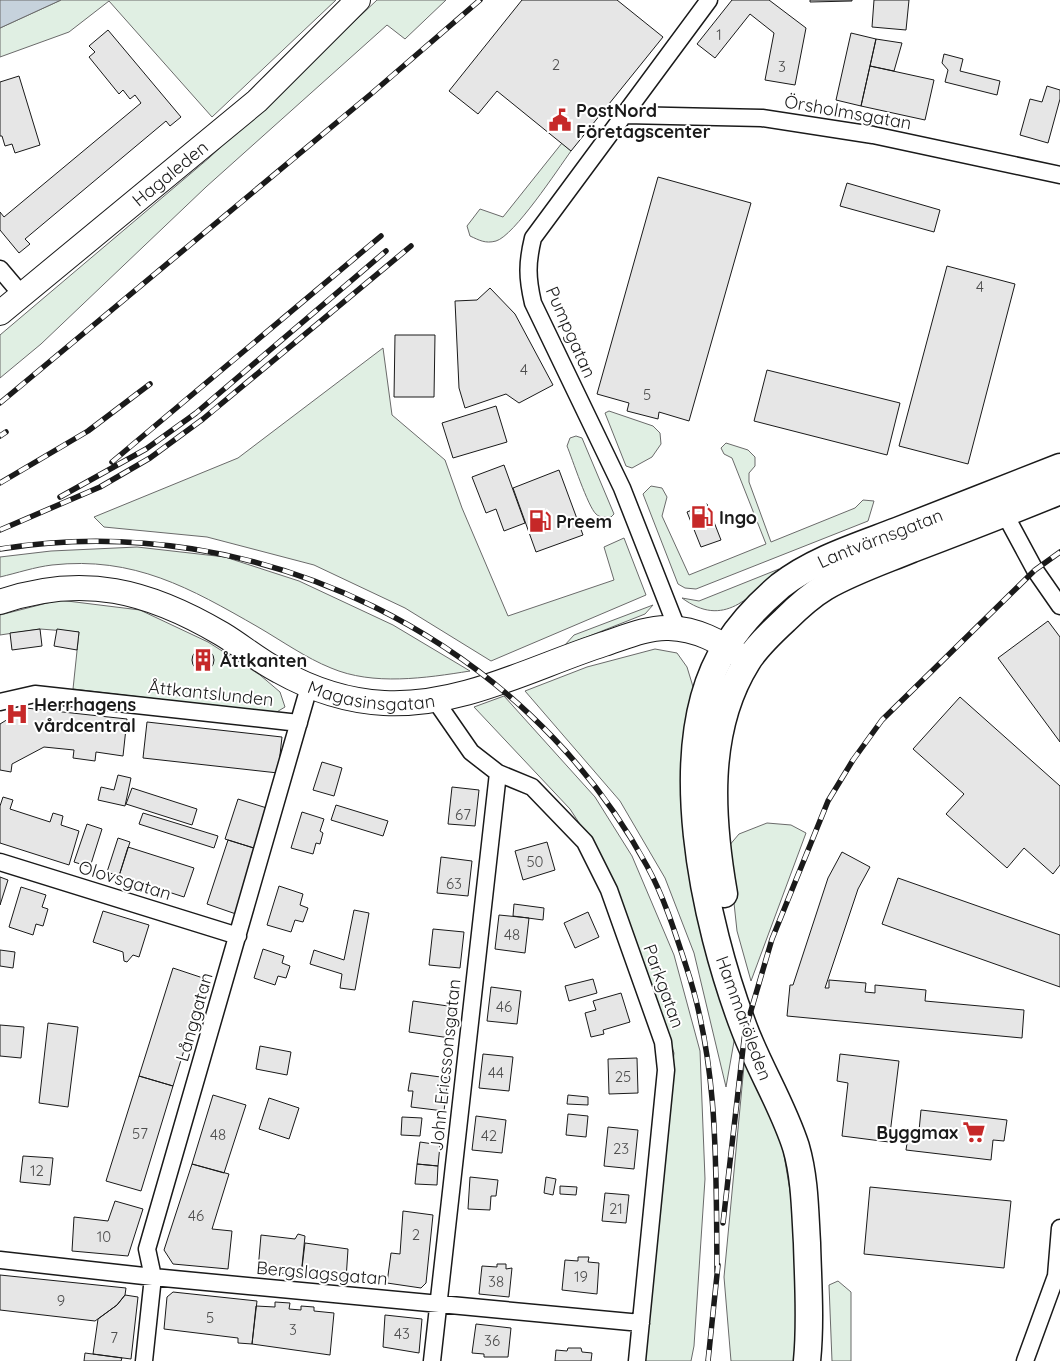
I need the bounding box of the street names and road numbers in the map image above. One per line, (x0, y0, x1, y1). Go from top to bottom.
street label: Örsholmsgatan (783, 89, 913, 135)
street label: Hagaleden (127, 135, 212, 211)
street label: Pumpgatan (541, 283, 601, 381)
street label: Lantvärnsgatan (813, 503, 946, 573)
street label: Åttkantslunden (147, 675, 275, 711)
street label: Magasinsgatan (305, 675, 436, 715)
street label: Olovsgatan (76, 855, 174, 905)
street label: Parkgatan (638, 941, 690, 1031)
street label: Hammaröleden (711, 953, 777, 1083)
street label: Långgatan (170, 970, 218, 1064)
street label: John Ericssonsgatan (425, 978, 465, 1152)
street label: Bergslagsgatan (255, 1256, 389, 1290)

